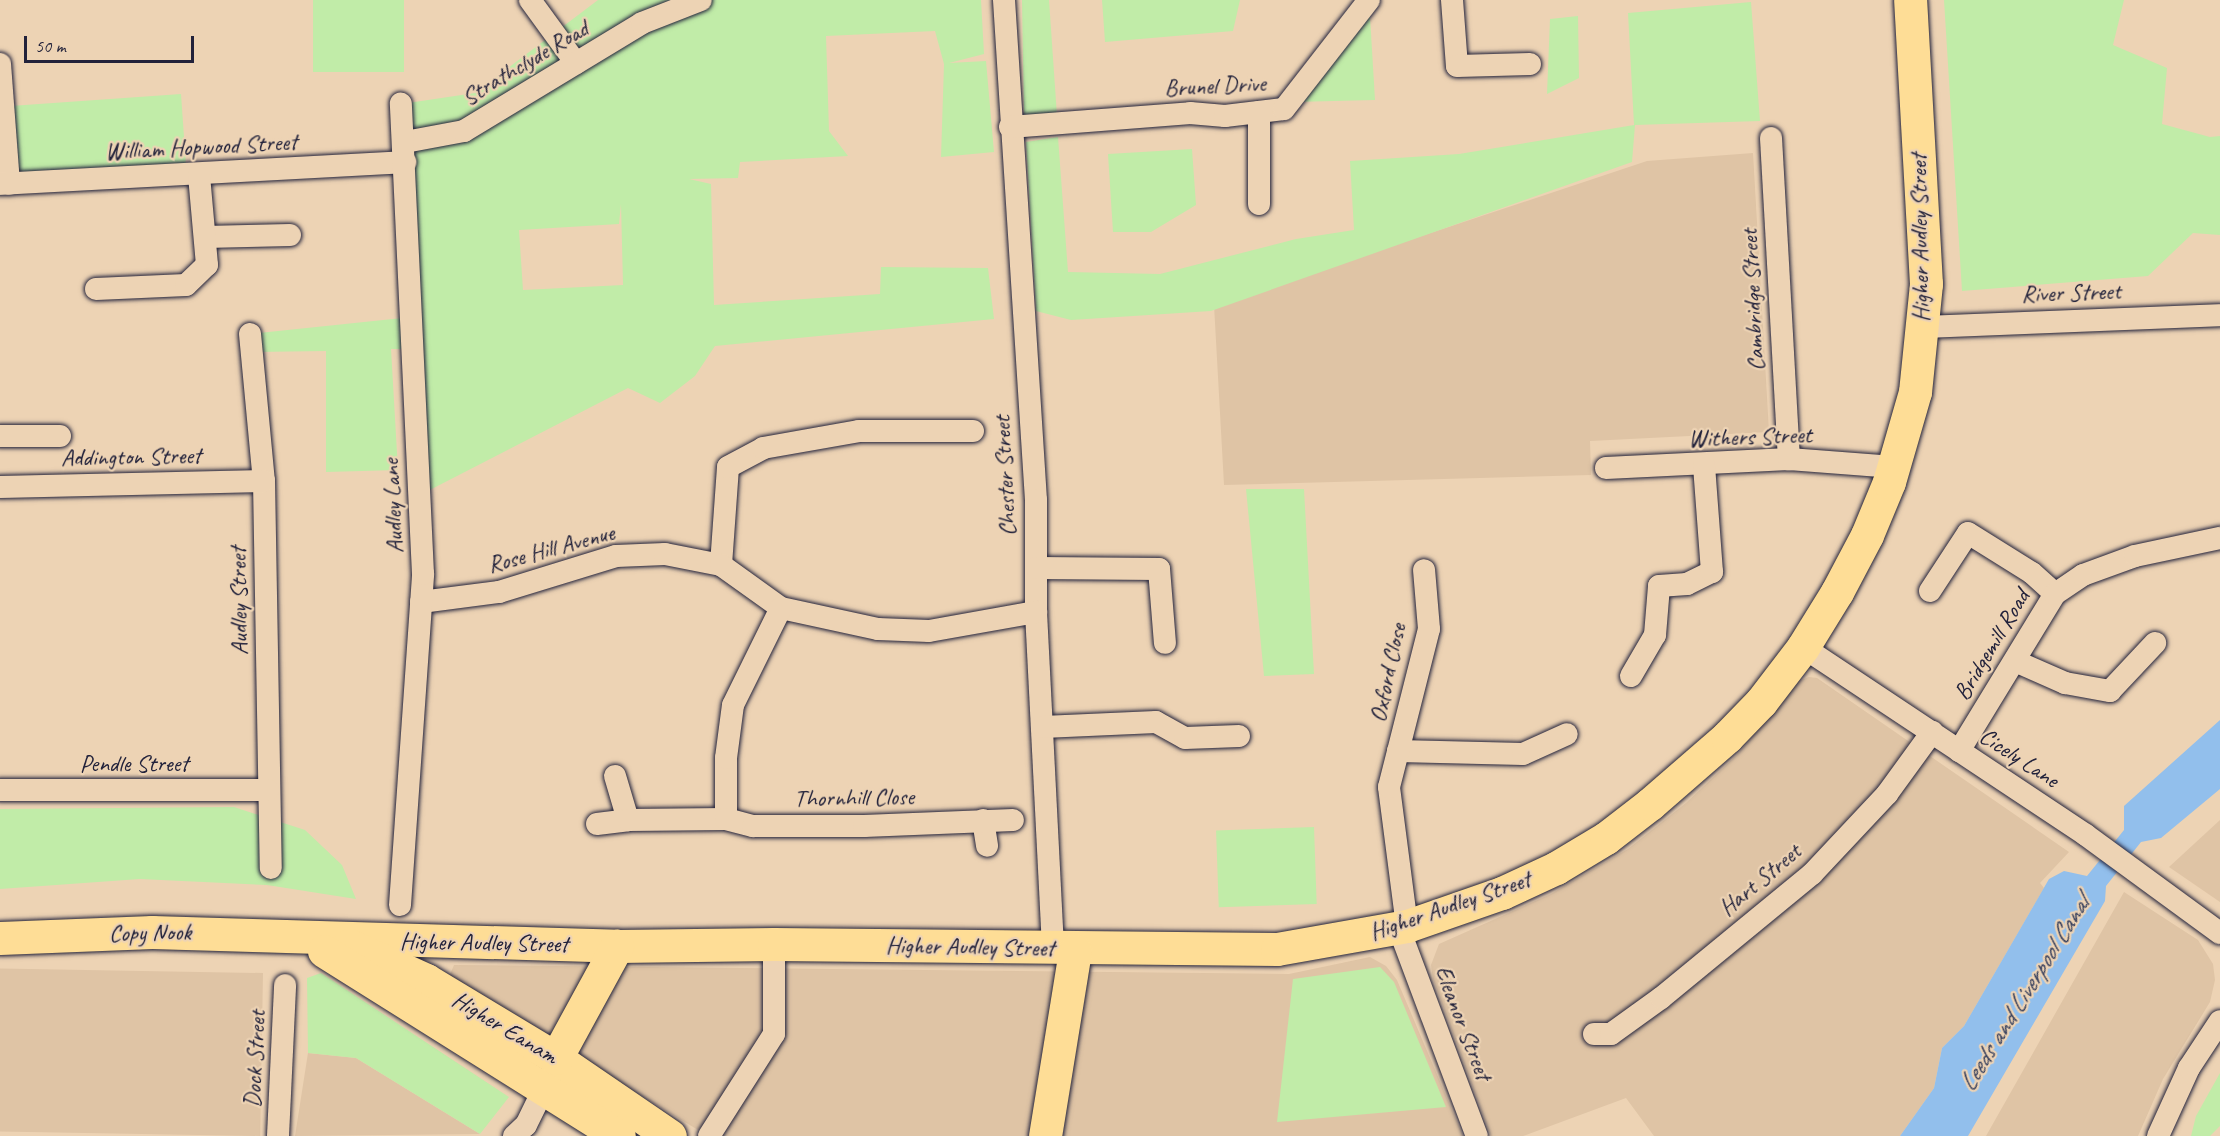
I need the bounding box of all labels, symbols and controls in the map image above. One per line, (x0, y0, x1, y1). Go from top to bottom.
street label: Strathclyde Road (457, 14, 593, 112)
scale bar (27, 24, 196, 62)
text: 50 m (35, 35, 66, 57)
street label: Brunel Drive (1164, 69, 1266, 103)
street label: William Hopwood Street (104, 128, 298, 166)
street label: Higher Audley Street (1904, 154, 1936, 322)
street label: Cambridge Street (1735, 228, 1771, 372)
street label: River Street (2020, 277, 2122, 309)
street label: Chester Street (987, 415, 1023, 537)
street label: Withers Street (1688, 420, 1812, 454)
street label: Addington Street (61, 441, 201, 473)
street label: Audley Lane (376, 458, 410, 554)
street label: Rose Hill Avenue (484, 518, 618, 580)
street label: Audley Street (224, 547, 254, 655)
street label: Bridgemill Road (1948, 585, 2036, 705)
street label: Oxford Close (1364, 621, 1412, 725)
street label: Cicely Lane (1974, 722, 2064, 794)
street label: Pendle Street (80, 750, 188, 778)
street label: Thornhill Close (794, 783, 914, 813)
street label: Hart Street (1713, 837, 1807, 923)
street label: Higher Audley Street (1366, 865, 1534, 947)
water label: Leeds and Liverpool Canal (1951, 890, 2097, 1098)
street label: Copy Nook (108, 918, 192, 948)
street label: Higher Audley Street (400, 927, 568, 959)
street label: Higher Audley Street (886, 931, 1054, 963)
street label: Eleanor Street (1428, 962, 1498, 1084)
street label: Higher Eanam (447, 985, 563, 1071)
street label: Dock Street (238, 1009, 272, 1109)

